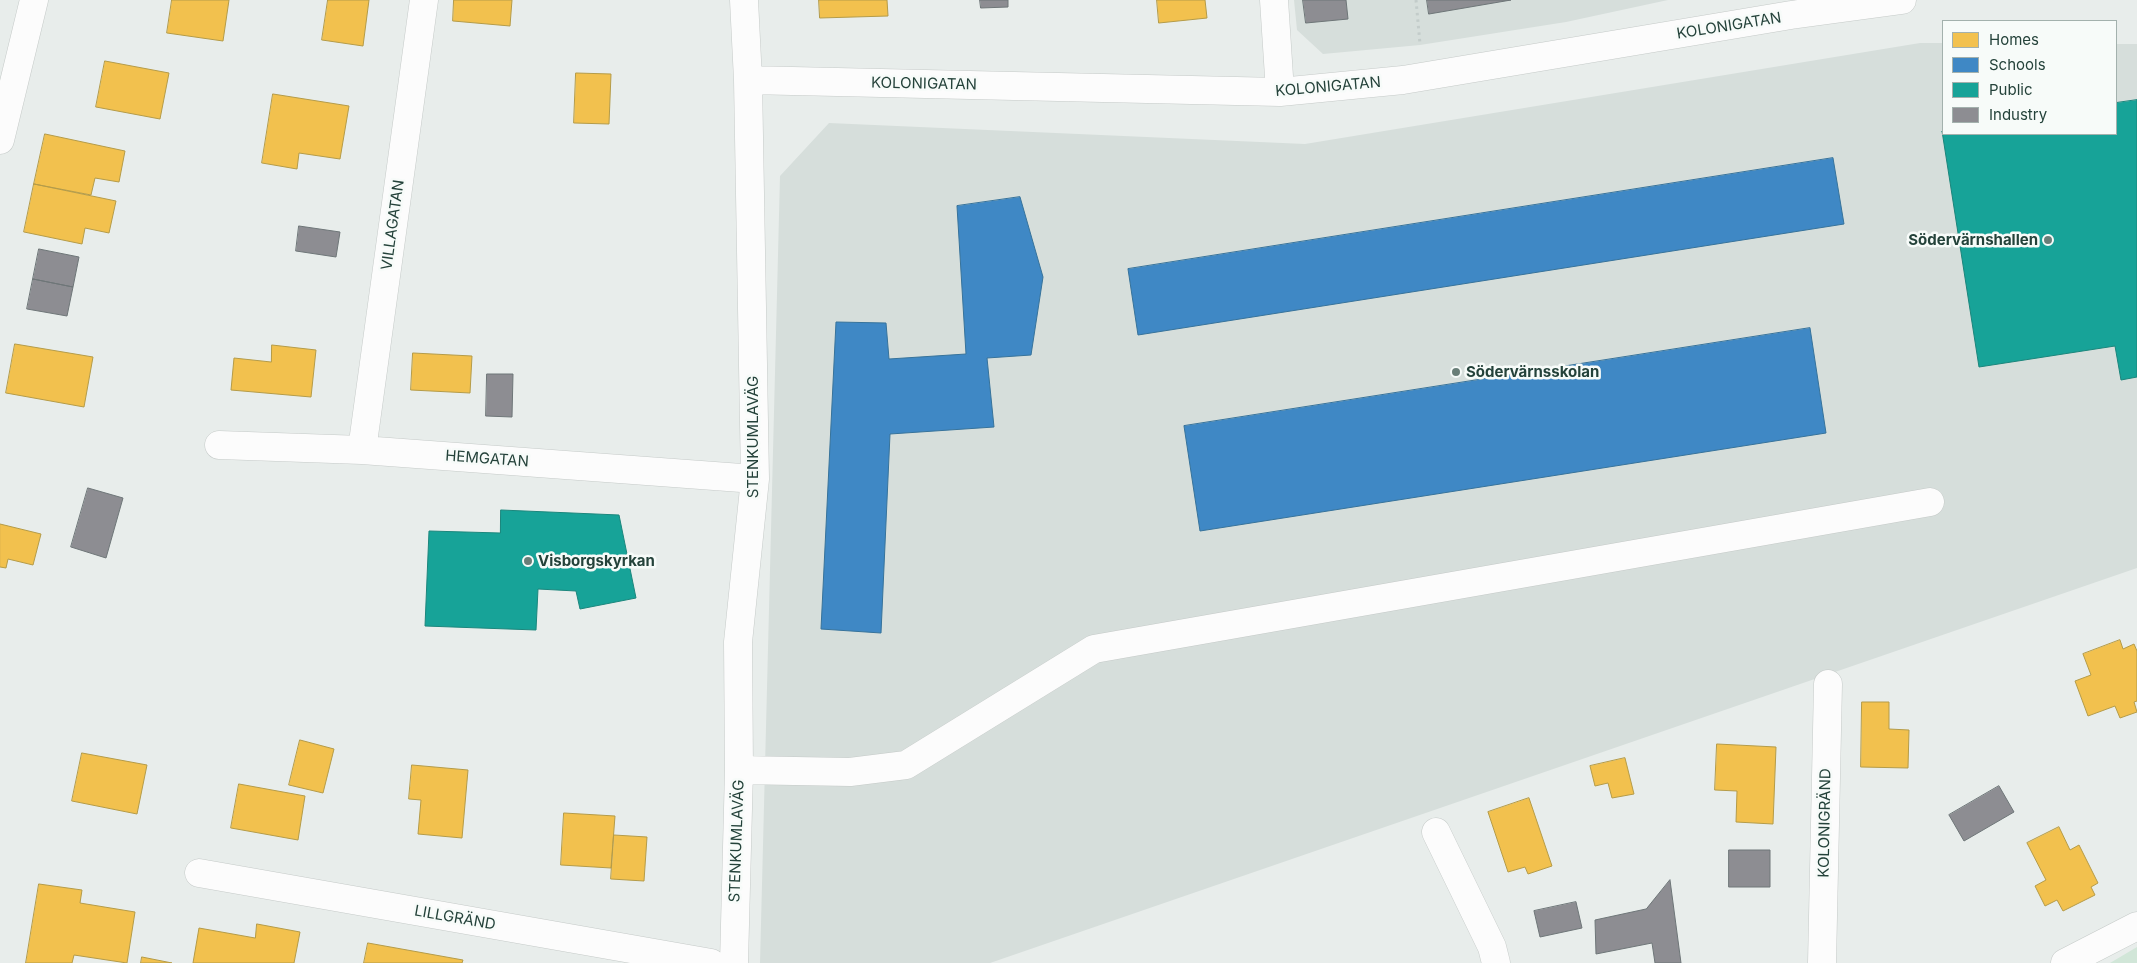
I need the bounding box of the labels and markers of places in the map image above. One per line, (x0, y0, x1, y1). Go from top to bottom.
place label: Södervärnshallen (1908, 231, 2038, 249)
marker: Södervärnshallen (2042, 234, 2054, 246)
place label: Södervärnsskolan (1466, 363, 1599, 381)
marker: Södervärnsskolan (1450, 366, 1462, 378)
place label: Visborgskyrkan (538, 552, 655, 570)
marker: Visborgskyrkan (522, 555, 534, 567)

